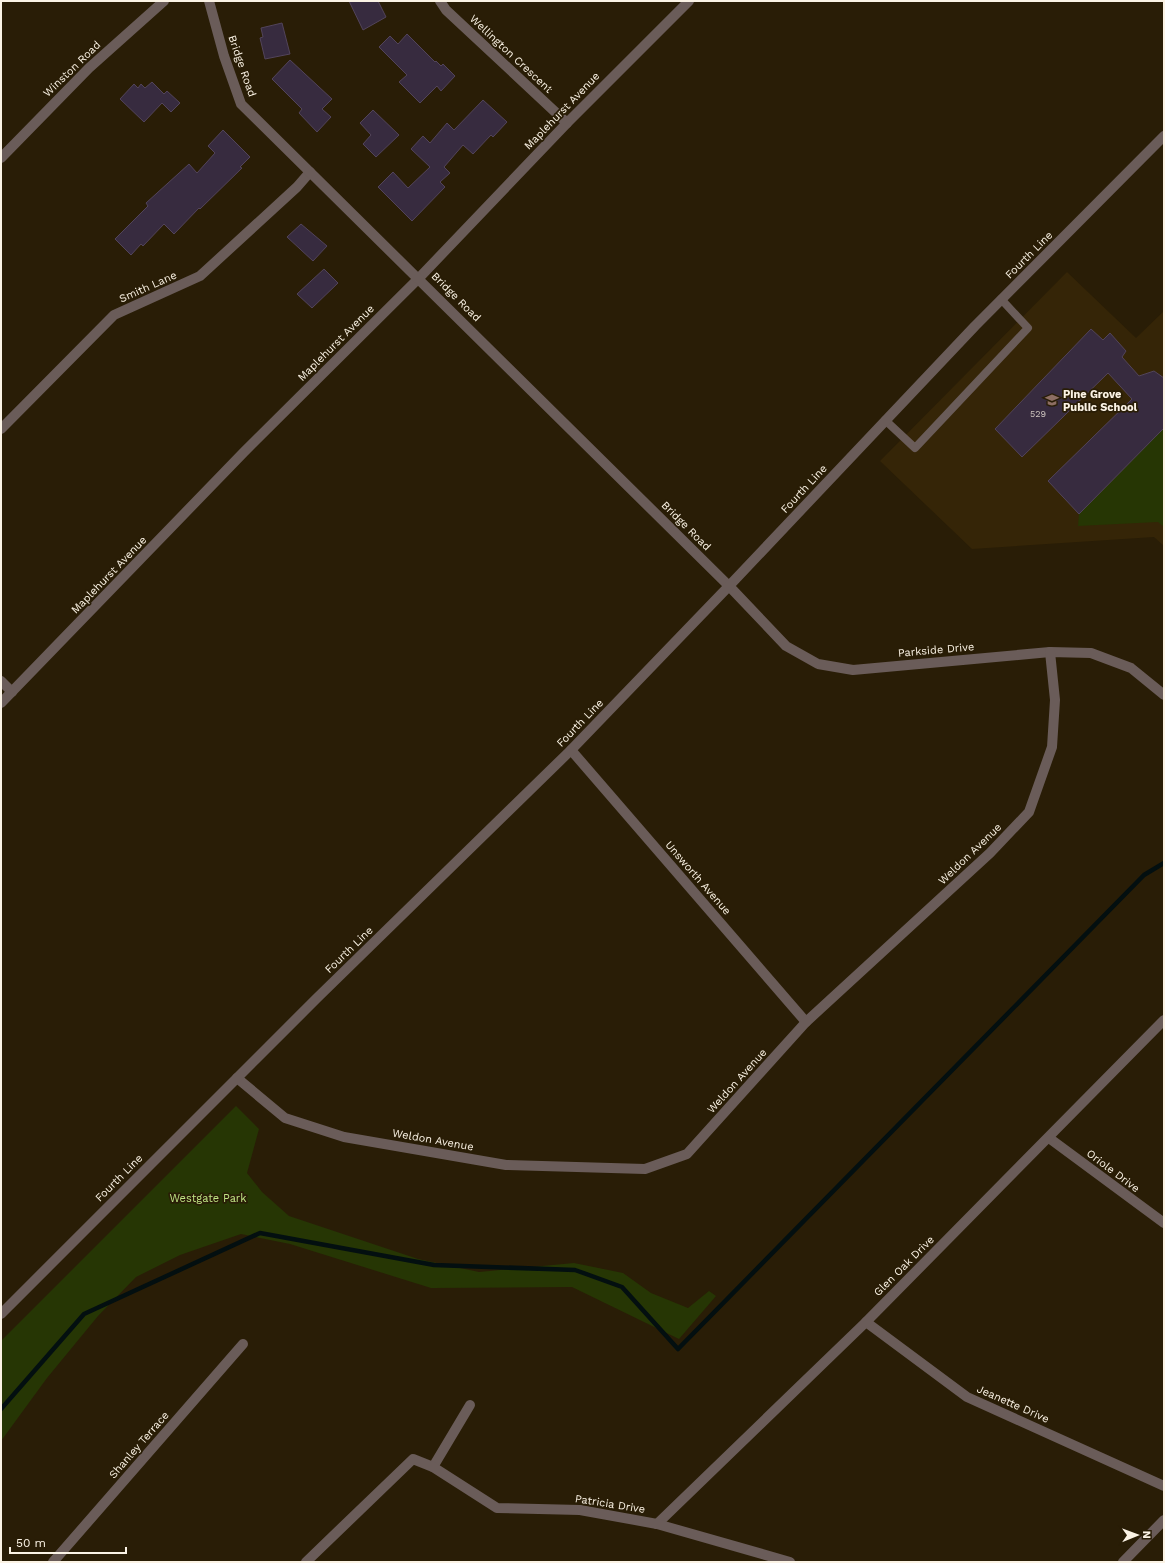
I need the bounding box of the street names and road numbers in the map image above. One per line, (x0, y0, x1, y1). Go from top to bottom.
street label: Wellington Crescent (467, 12, 555, 96)
street label: Bridge Road (225, 33, 259, 99)
street label: Winston Road (41, 38, 103, 100)
street label: Maplehurst Avenue (522, 70, 602, 152)
street label: Fourth Line (1003, 229, 1055, 281)
street label: Smith Lane (117, 269, 179, 305)
street label: Bridge Road (429, 270, 483, 324)
street label: Maplehurst Avenue (295, 302, 377, 384)
street label: Fourth Line (778, 462, 830, 516)
street label: Bridge Road (659, 499, 713, 553)
street label: Maplehurst Avenue (69, 534, 149, 616)
street label: Parkside Drive (897, 640, 975, 660)
street label: Fourth Line (554, 696, 606, 750)
street label: Weldon Avenue (936, 821, 1004, 887)
street label: Unsworth Avenue (662, 838, 734, 918)
street label: Fourth Line (322, 924, 376, 976)
street label: Weldon Avenue (705, 1046, 769, 1116)
street label: Weldon Avenue (391, 1126, 475, 1154)
street label: Oriole Drive (1084, 1147, 1142, 1195)
street label: Fourth Line (93, 1152, 145, 1204)
street label: Glen Oak Drive (871, 1233, 937, 1299)
street label: Jeanette Drive (975, 1382, 1051, 1426)
street label: Shanley Terrace (106, 1409, 172, 1481)
street label: Patricia Drive (574, 1492, 646, 1516)

